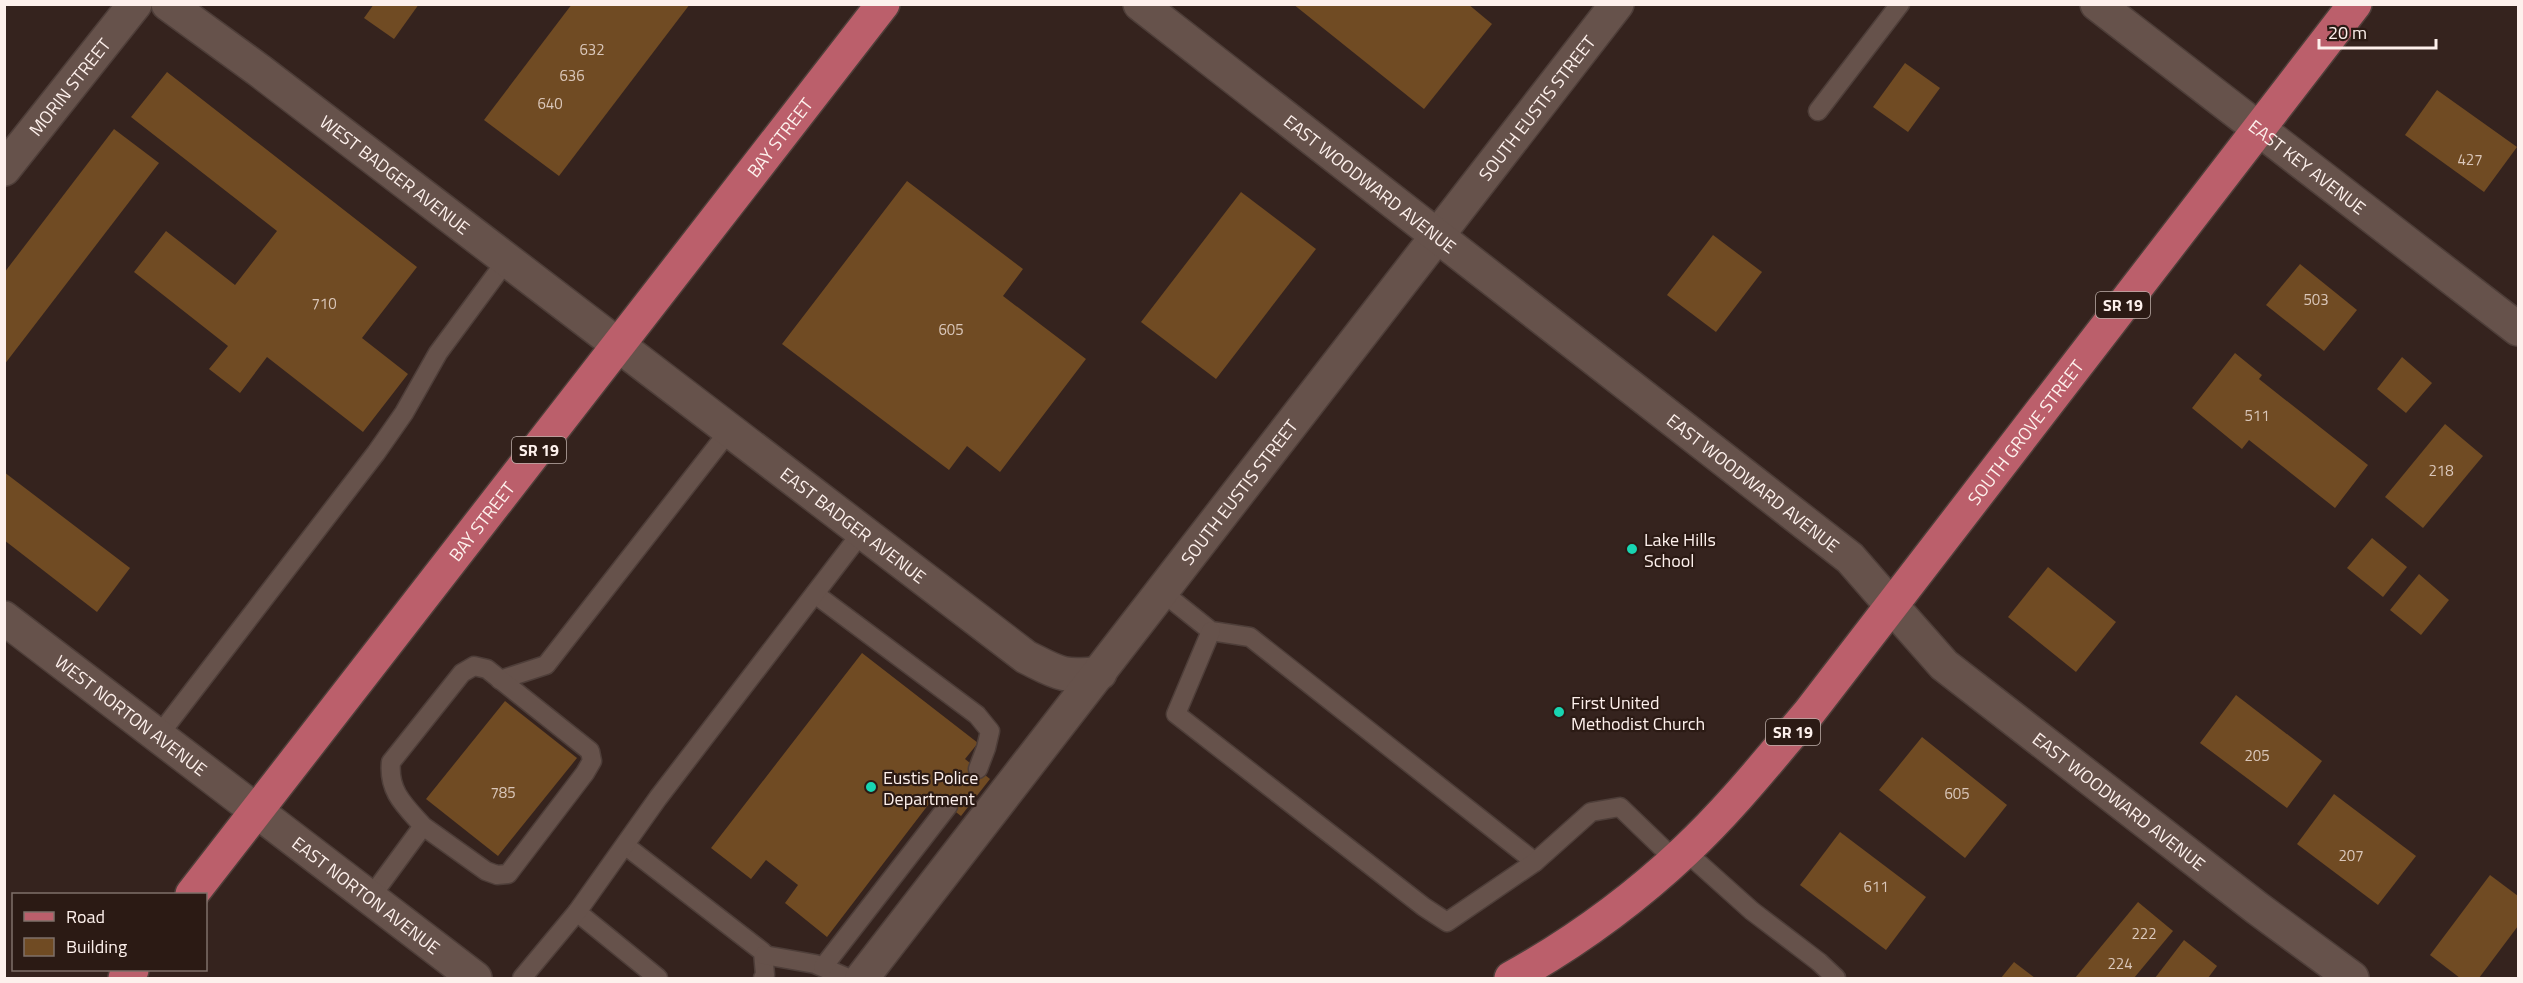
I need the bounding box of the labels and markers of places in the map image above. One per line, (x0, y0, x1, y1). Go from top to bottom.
place label: Lake Hills School (1644, 526, 1716, 574)
marker: Lake Hills School (1625, 542, 1639, 556)
place label: First United Methodist Church (1571, 689, 1705, 737)
marker: First United Methodist Church (1552, 705, 1566, 719)
place label: Eustis Police Department (883, 764, 978, 812)
marker: Eustis Police Department (864, 780, 878, 794)

